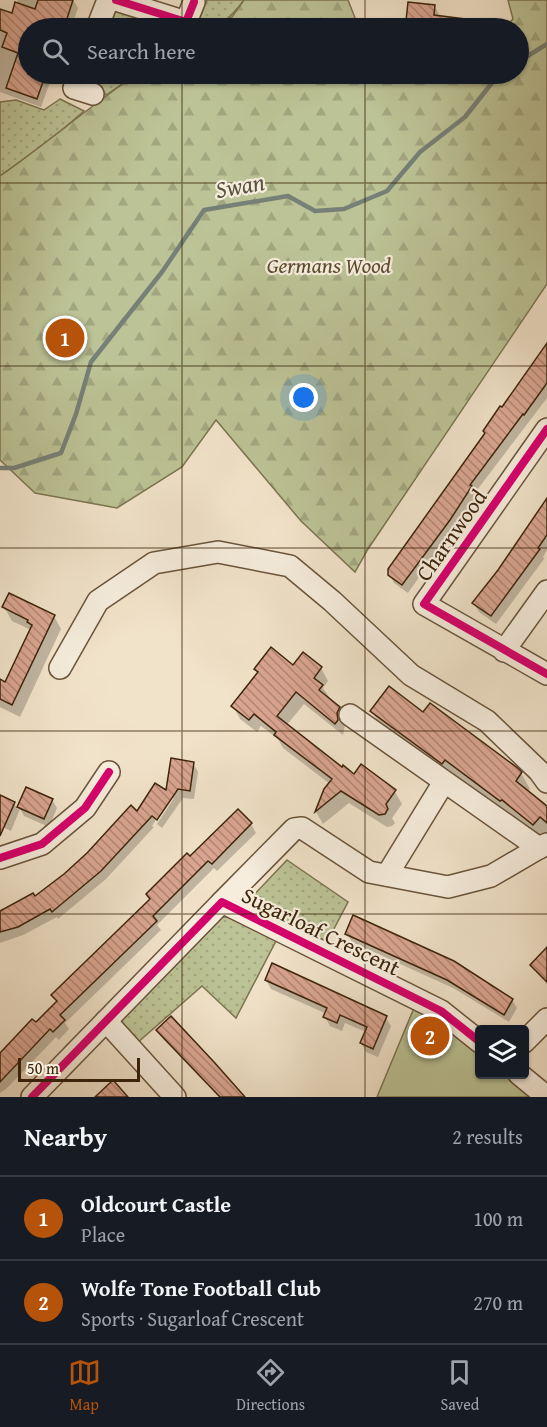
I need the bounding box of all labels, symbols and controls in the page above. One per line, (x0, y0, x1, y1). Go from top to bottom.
search box (18, 18, 529, 84)
icon: search (39, 35, 72, 68)
text: Search here (87, 35, 196, 67)
water label: Swan (212, 164, 267, 207)
park label: Germans Wood (267, 249, 392, 281)
pin: 1 (46, 316, 84, 360)
your location (289, 383, 318, 412)
street label: Charnwood (408, 482, 495, 587)
street label: Sugarloaf Crescent (236, 879, 406, 983)
pin: 2 (410, 1014, 450, 1058)
map controls (475, 1025, 529, 1079)
button: layers (475, 1025, 529, 1079)
scale bar (18, 1055, 140, 1082)
text: 50 m (27, 1056, 59, 1080)
text: Nearby (24, 1117, 107, 1156)
text: 2 results (452, 1122, 523, 1151)
text: Oldcourt Castle (81, 1188, 231, 1220)
text: 1 (38, 1204, 49, 1233)
text: 100 m (473, 1204, 523, 1233)
text: Place (81, 1220, 125, 1249)
text: Wolfe Tone Football Club (81, 1272, 321, 1304)
text: 2 (38, 1288, 49, 1317)
text: 270 m (473, 1288, 523, 1317)
text: Sports · Sugarloaf Crescent (81, 1304, 304, 1333)
tab: Map (68, 1356, 101, 1416)
tab: Directions (236, 1356, 305, 1416)
tab: Saved (440, 1356, 479, 1416)

